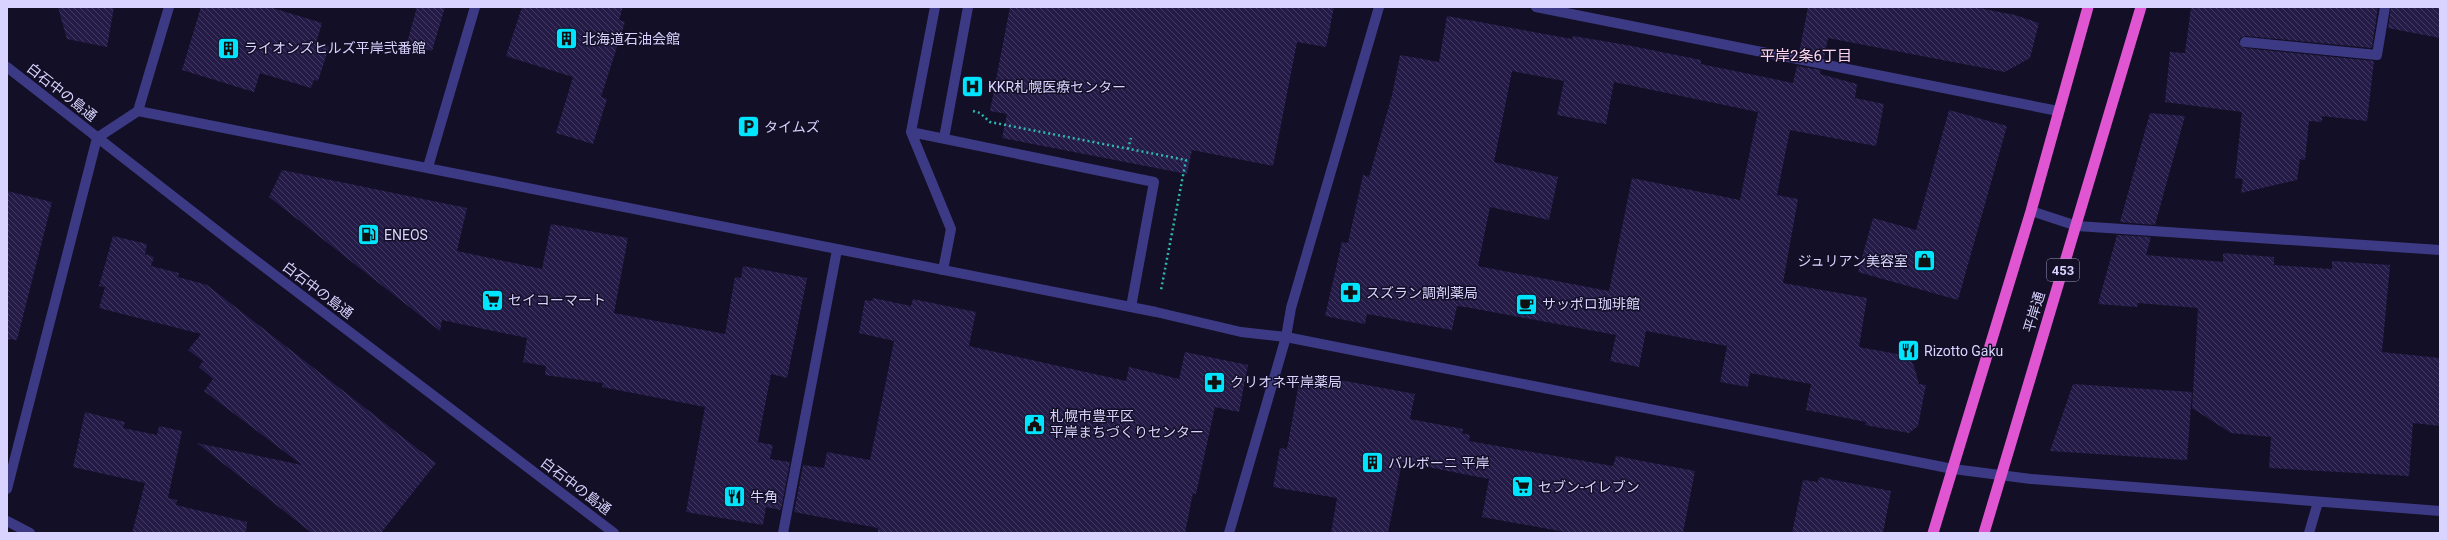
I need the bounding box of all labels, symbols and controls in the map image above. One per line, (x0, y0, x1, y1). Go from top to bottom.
building icon: 北海道石油会館 (553, 26, 579, 52)
place label: 北海道石油会館 (582, 31, 680, 47)
building icon: ライオンズヒルズ平岸弐番館 (215, 35, 241, 61)
place label: ライオンズヒルズ平岸弐番館 (244, 40, 426, 56)
district label: 平岸2条6丁目 (1760, 47, 1852, 65)
street label: 白石中の島通 (24, 60, 100, 124)
hospital icon: KKR札幌医療センター (960, 74, 986, 100)
place label: KKR札幌医療センター (988, 79, 1126, 95)
parking icon: タイムズ (735, 114, 761, 140)
place label: タイムズ (764, 119, 820, 135)
fuel station icon: ENEOS (356, 222, 382, 248)
place label: ENEOS (384, 227, 428, 243)
shop icon: ジュリアン美容室 (1911, 248, 1937, 274)
place label: ジュリアン美容室 (1798, 253, 1908, 269)
street label: 白石中の島通 (280, 258, 356, 322)
road number: 453 (2047, 259, 2079, 281)
pharmacy icon: スズラン調剤薬局 (1337, 280, 1363, 306)
place label: スズラン調剤薬局 (1366, 285, 1478, 301)
supermarket icon: セイコーマート (479, 287, 505, 313)
street label: 平岸通 (2020, 290, 2048, 334)
cafe icon: サッポロ珈琲館 (1514, 291, 1540, 317)
place label: セイコーマート (508, 292, 606, 308)
place label: サッポロ珈琲館 (1542, 296, 1640, 312)
restaurant icon: Rizotto Gaku (1896, 338, 1922, 364)
place label: Rizotto Gaku (1924, 343, 2003, 359)
pharmacy icon: クリオネ平岸薬局 (1201, 369, 1227, 395)
place label: クリオネ平岸薬局 (1230, 374, 1342, 390)
place label: 札幌市豊平区 平岸まちづくりセンター (1050, 408, 1204, 440)
public building icon: 札幌市豊平区 平岸まちづくりセンター (1022, 411, 1048, 437)
building icon: バルボーニ 平岸 (1360, 450, 1386, 476)
street label: 白石中の島通 (538, 454, 614, 518)
place label: バルボーニ 平岸 (1388, 455, 1489, 471)
supermarket icon: セブン-イレブン (1509, 474, 1535, 500)
place label: セブン-イレブン (1538, 479, 1640, 495)
restaurant icon: 牛角 (721, 484, 747, 510)
place label: 牛角 (750, 489, 778, 505)

